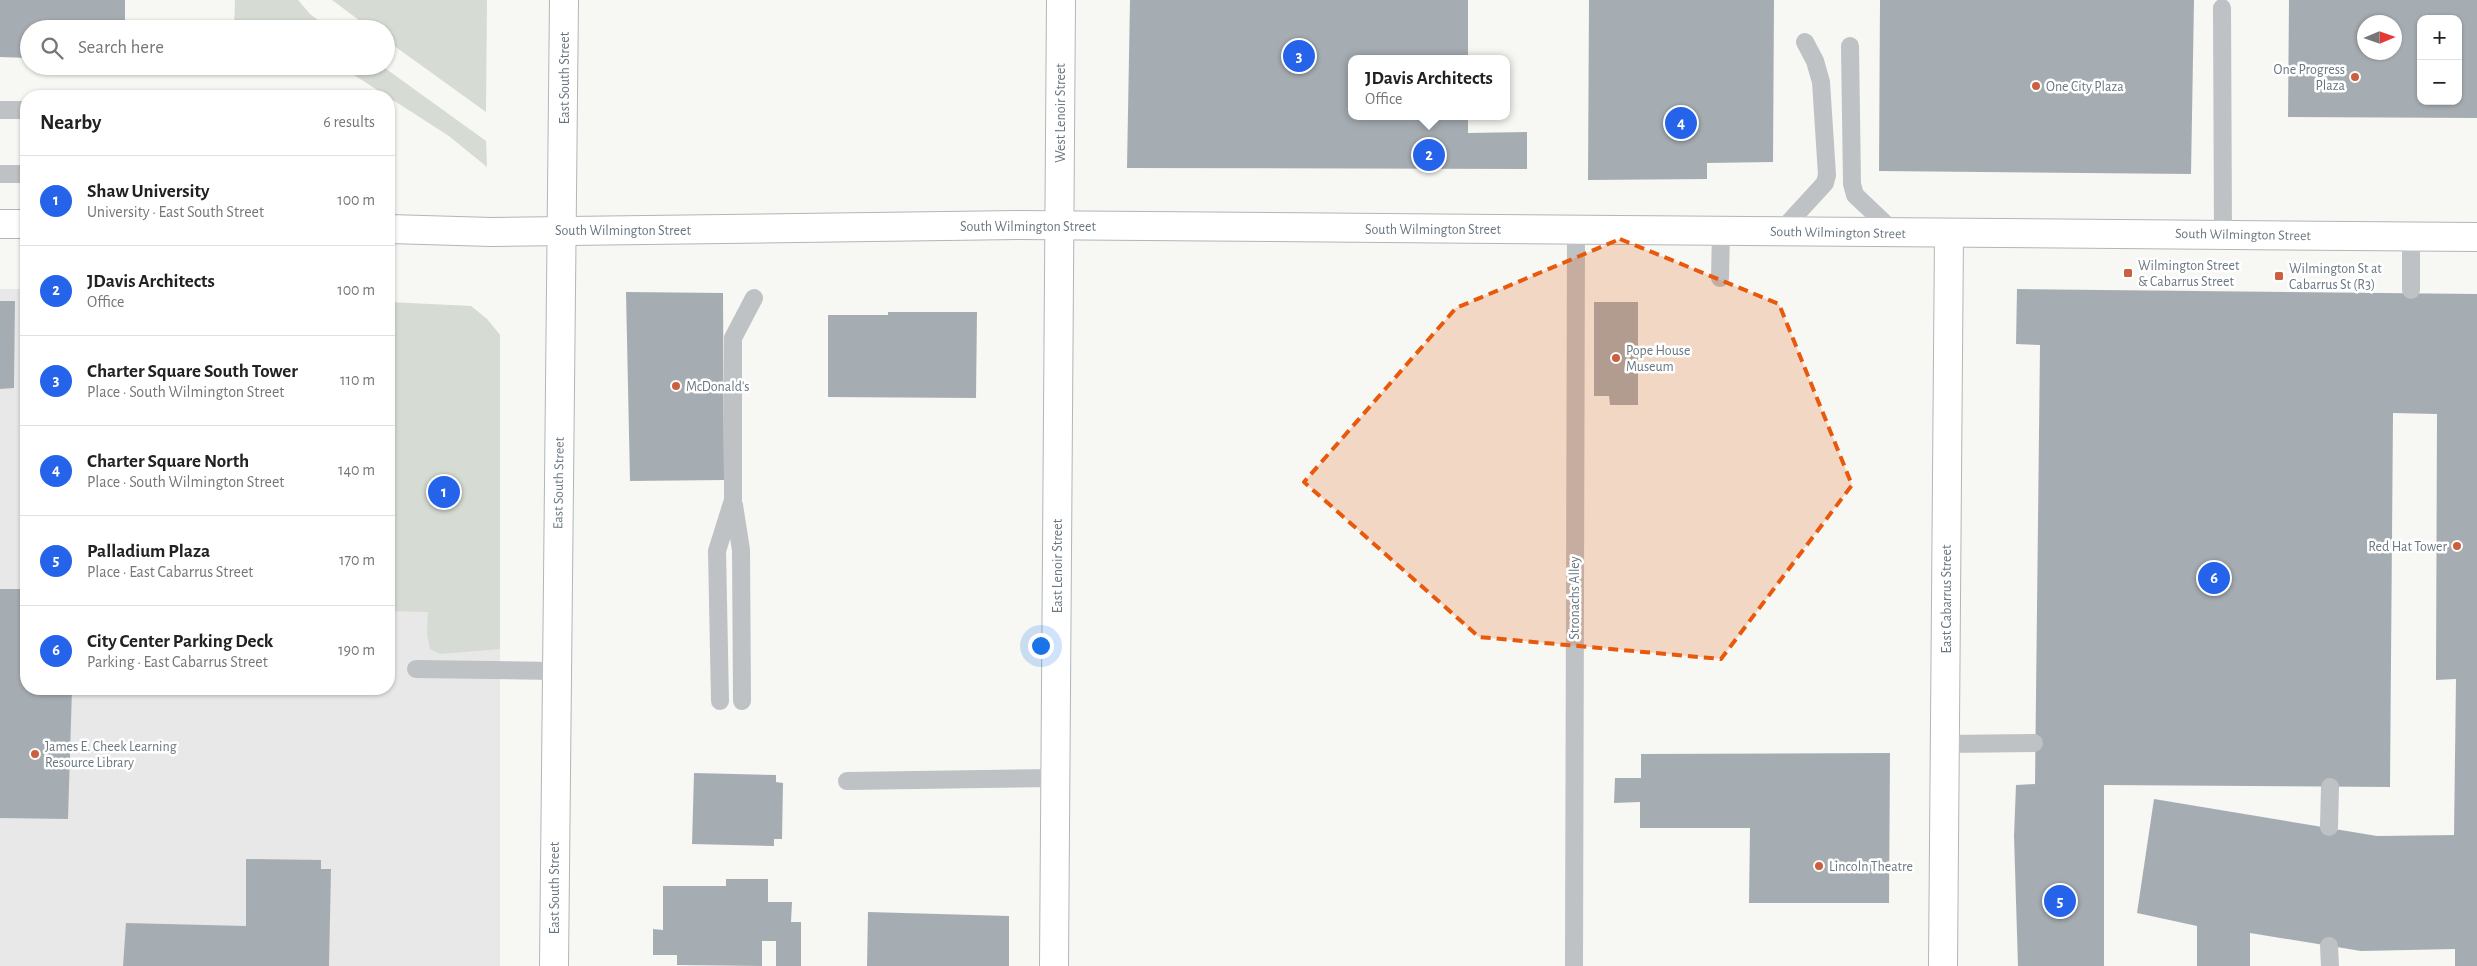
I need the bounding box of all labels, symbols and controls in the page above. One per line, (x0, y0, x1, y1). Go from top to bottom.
north arrow (2357, 15, 2402, 60)
map controls (2417, 15, 2462, 105)
button: + (2417, 15, 2462, 60)
search box (20, 20, 395, 75)
street label: East South Street (558, 31, 572, 124)
icon: search (38, 34, 66, 62)
pin: 3 (1283, 37, 1315, 75)
text: Search here (78, 38, 164, 57)
popup (1348, 55, 1510, 120)
button: − (2417, 60, 2462, 105)
street label: West Lenoir Street (1054, 63, 1068, 163)
place label: One Progress Plaza (2274, 63, 2346, 93)
text: JDavis Architects (1365, 69, 1493, 88)
marker: One Progress Plaza (2349, 71, 2361, 83)
marker: One City Plaza (2030, 80, 2042, 92)
place label: One City Plaza (2046, 80, 2124, 94)
text: Office (1365, 91, 1403, 107)
pin: 4 (1665, 104, 1697, 142)
text: Nearby (40, 112, 101, 133)
text: 6 results (323, 114, 375, 130)
pin: 2 (1413, 136, 1445, 174)
text: Shaw University (87, 182, 209, 201)
text: 1 (53, 192, 59, 208)
text: 100 m (337, 192, 375, 208)
text: University · East South Street (87, 204, 264, 220)
street label: South Wilmington Street (960, 220, 1096, 234)
street label: South Wilmington Street (1365, 223, 1501, 237)
street label: South Wilmington Street (555, 224, 691, 238)
street label: South Wilmington Street (1770, 225, 1907, 241)
street label: South Wilmington Street (2175, 227, 2312, 243)
place label: Wilmington Street & Cabarrus Street (2138, 259, 2240, 289)
place label: Wilmington St at Cabarrus St (R3) (2289, 262, 2382, 292)
marker: Wilmington Street & Cabarrus Street (2122, 267, 2134, 279)
marker: Wilmington St at Cabarrus St (R3) (2273, 270, 2285, 282)
text: JDavis Architects (87, 272, 215, 291)
text: 2 (52, 282, 60, 298)
text: 100 m (337, 282, 375, 298)
text: Office (87, 294, 124, 310)
place label: Pope House Museum (1626, 344, 1690, 374)
marker: Pope House Museum (1610, 352, 1622, 364)
text: Charter Square South Tower (87, 362, 298, 381)
text: 3 (53, 372, 59, 388)
text: 110 m (340, 372, 375, 388)
marker: McDonald's (670, 380, 682, 392)
place label: McDonald's (686, 380, 749, 394)
text: Place · South Wilmington Street (87, 384, 284, 400)
street label: East South Street (551, 436, 567, 529)
text: Charter Square North (87, 452, 249, 471)
text: 4 (52, 462, 60, 478)
text: 140 m (338, 462, 375, 478)
pin: 1 (428, 473, 460, 511)
text: Place · South Wilmington Street (87, 474, 284, 490)
street label: East Lenoir Street (1051, 518, 1065, 613)
place label: Red Hat Tower (2368, 540, 2447, 554)
marker: Red Hat Tower (2451, 540, 2463, 552)
text: Palladium Plaza (87, 542, 210, 561)
street label: East Cabarrus Street (1940, 544, 1954, 653)
text: 5 (53, 552, 59, 568)
text: 170 m (339, 552, 375, 568)
street label: Stronachs Alley (1568, 556, 1582, 640)
pin: 6 (2198, 559, 2230, 597)
text: Place · East Cabarrus Street (87, 564, 253, 580)
text: City Center Parking Deck (87, 632, 273, 651)
your location (1028, 633, 1054, 659)
text: 6 (52, 642, 60, 658)
text: 190 m (338, 642, 375, 658)
text: Parking · East Cabarrus Street (87, 654, 268, 670)
place label: James E. Cheek Learning Resource Library (45, 740, 177, 770)
marker: James E. Cheek Learning Resource Library (29, 748, 41, 760)
street label: East South Street (548, 841, 562, 934)
marker: Lincoln Theatre (1813, 860, 1825, 872)
place label: Lincoln Theatre (1829, 860, 1913, 874)
pin: 5 (2044, 882, 2076, 920)

